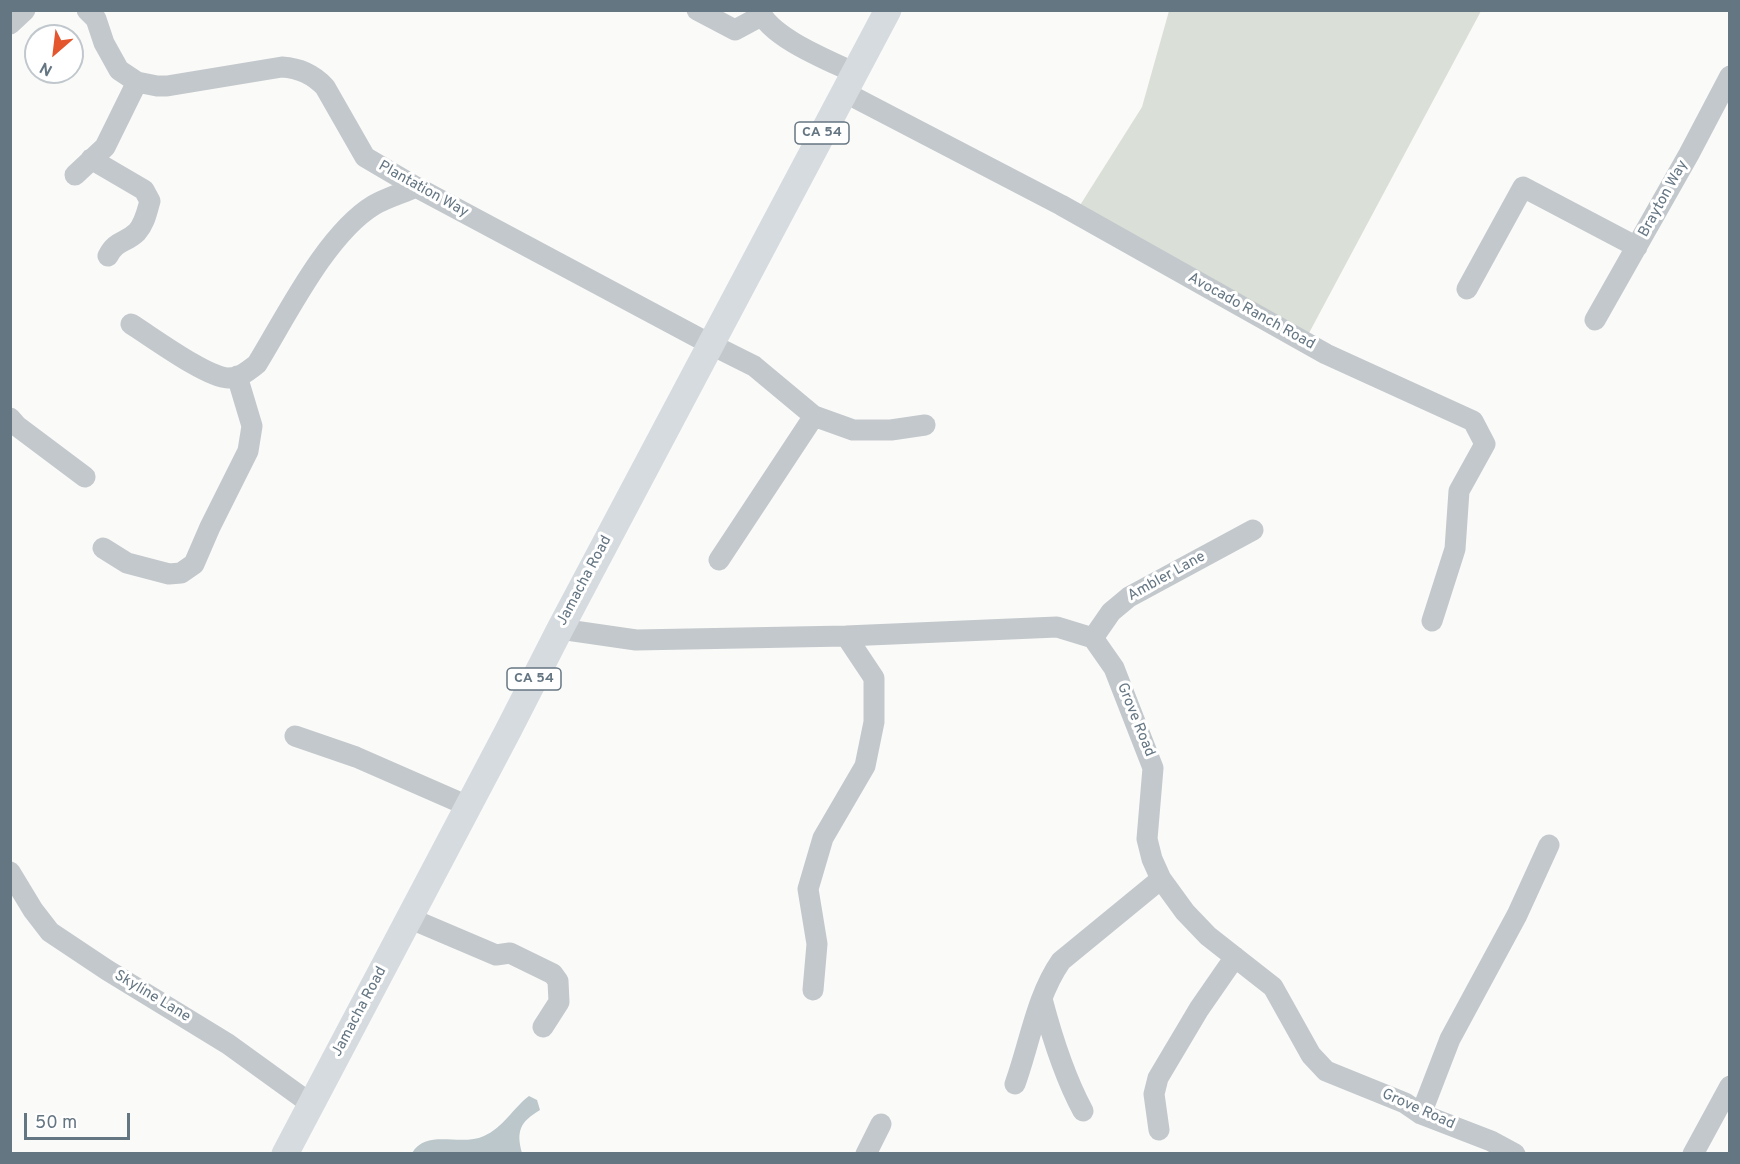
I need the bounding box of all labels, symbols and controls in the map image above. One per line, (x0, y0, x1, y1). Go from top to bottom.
north arrow (24, 24, 84, 84)
text: N (37, 57, 56, 80)
road number: CA 54 (795, 122, 849, 144)
street label: Brayton Way (1635, 157, 1693, 241)
street label: Plantation Way (375, 158, 471, 222)
street label: Avocado Ranch Road (1184, 270, 1318, 354)
street label: Jamacha Road (554, 533, 616, 629)
street label: Ambler Lane (1125, 548, 1209, 606)
road number: CA 54 (507, 668, 561, 690)
street label: Grove Road (1112, 680, 1158, 760)
street label: Jamacha Road (329, 964, 391, 1060)
street label: Skyline Lane (111, 967, 193, 1027)
street label: Grove Road (1379, 1086, 1457, 1134)
scale bar (27, 1101, 134, 1139)
text: 50 m (35, 1112, 77, 1135)

